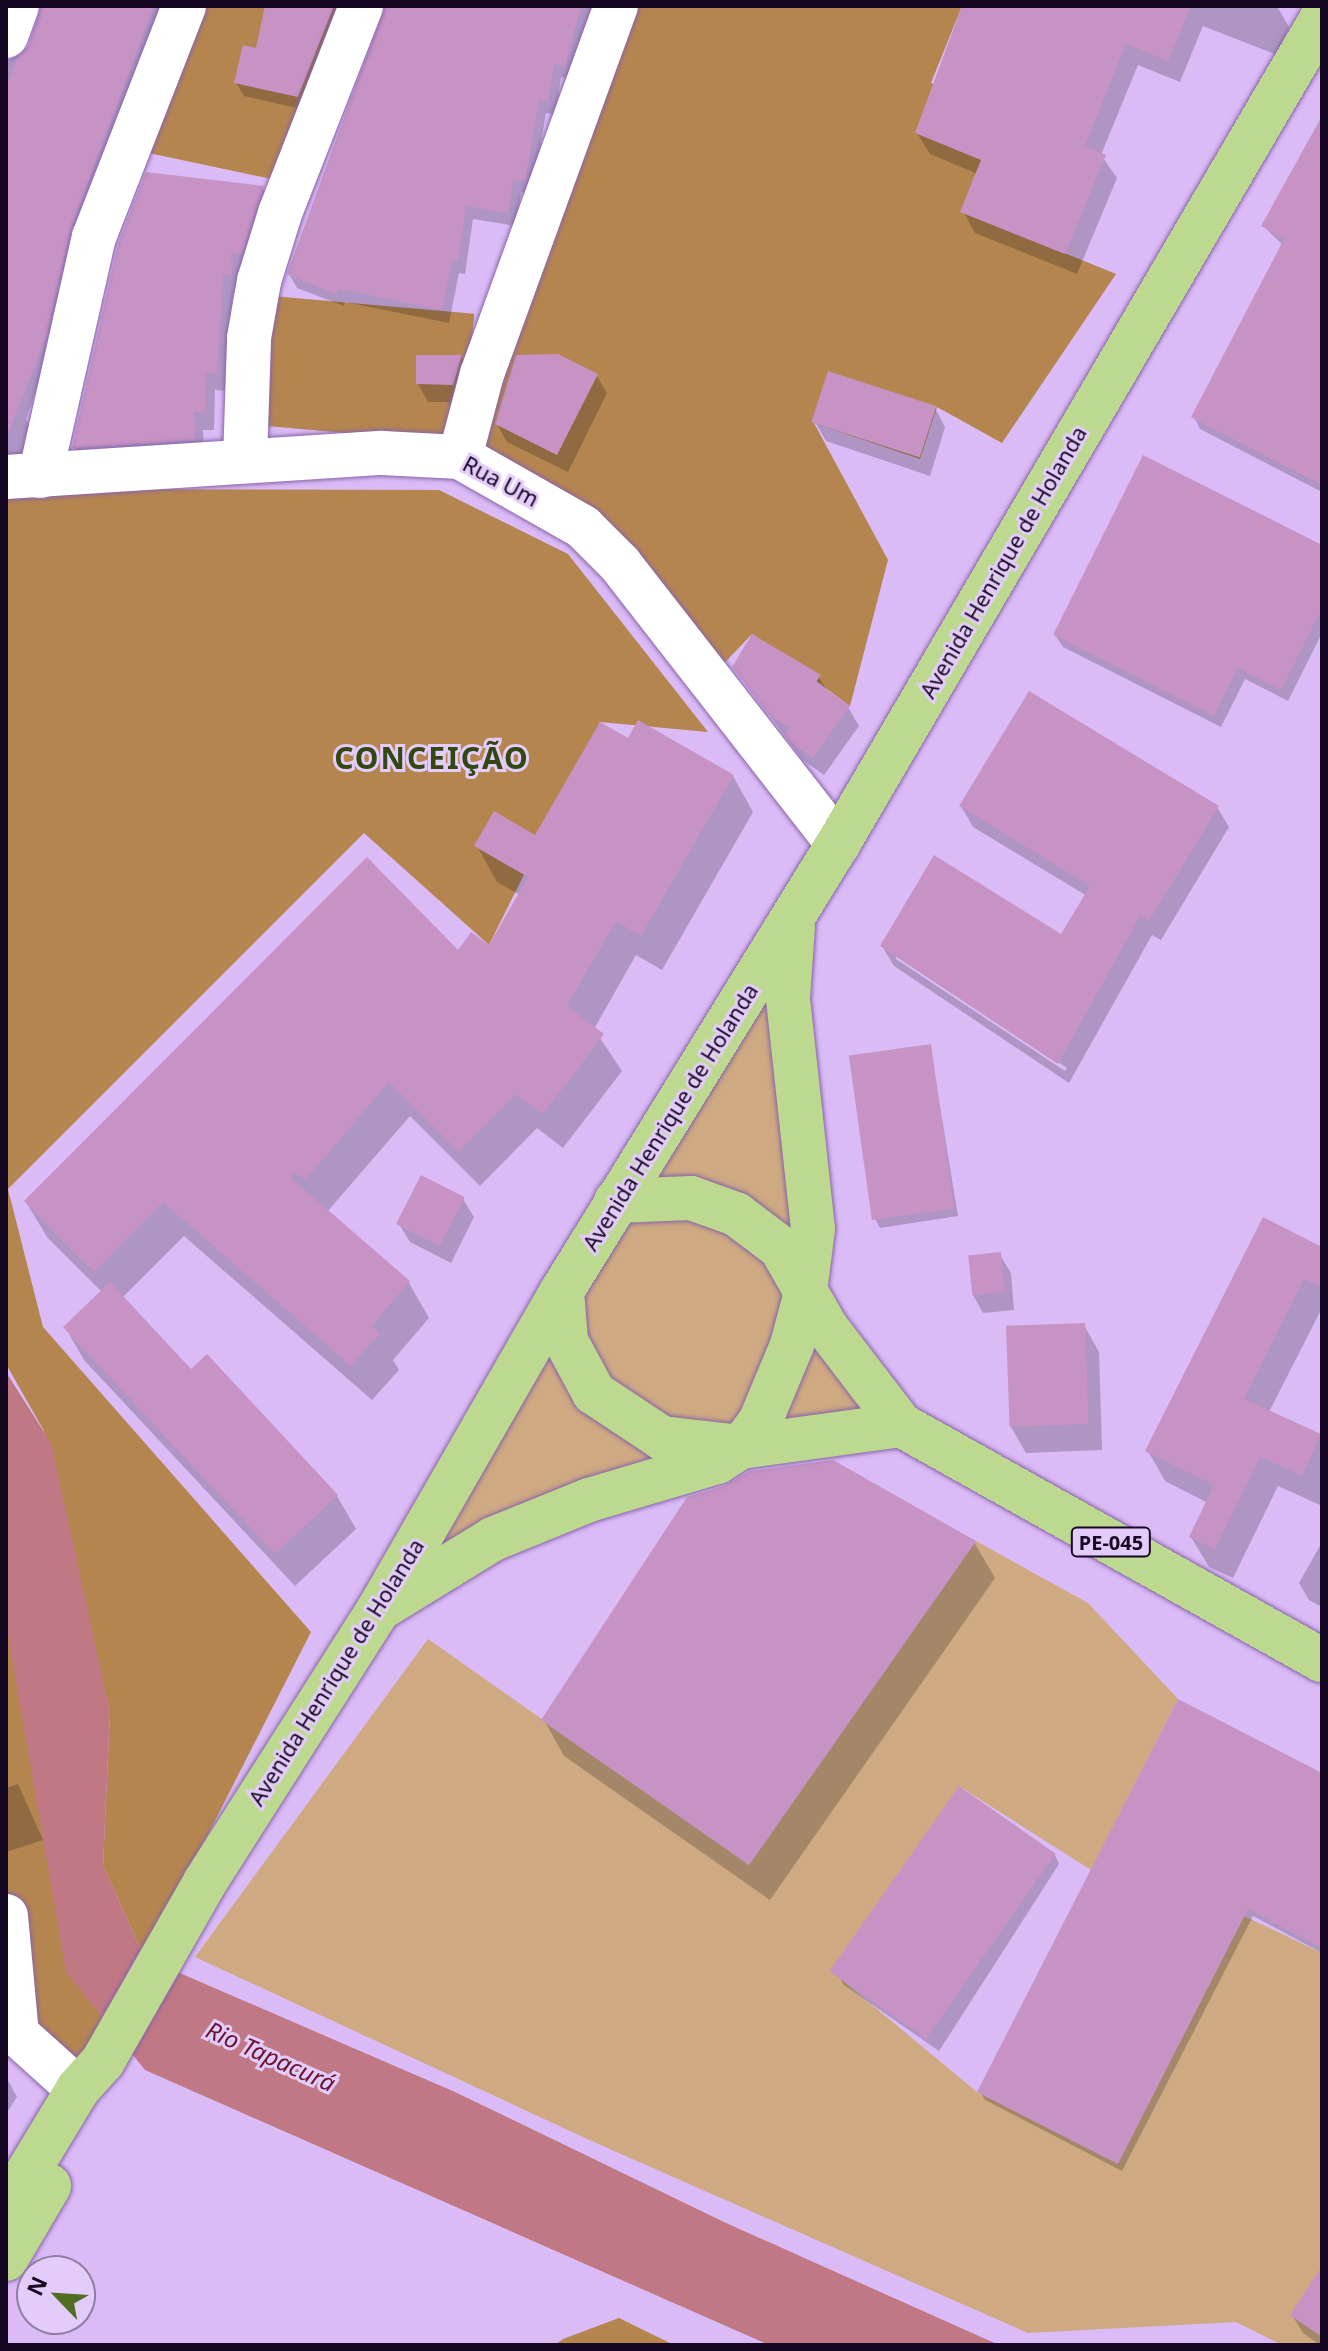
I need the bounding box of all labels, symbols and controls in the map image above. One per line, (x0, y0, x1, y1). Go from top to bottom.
street label: Avenida Henrique de Holanda (914, 421, 1092, 703)
street label: Rua Um (459, 450, 543, 512)
district label: CONCEIÇÃO (334, 740, 530, 776)
street label: Avenida Henrique de Holanda (577, 979, 763, 1255)
road number: PE-045 (1069, 1526, 1153, 1558)
street label: Avenida Henrique de Holanda (243, 1534, 429, 1810)
water label: Rio Tapacurá (202, 2015, 340, 2097)
north arrow (16, 2255, 96, 2335)
text: N (19, 2271, 53, 2300)

